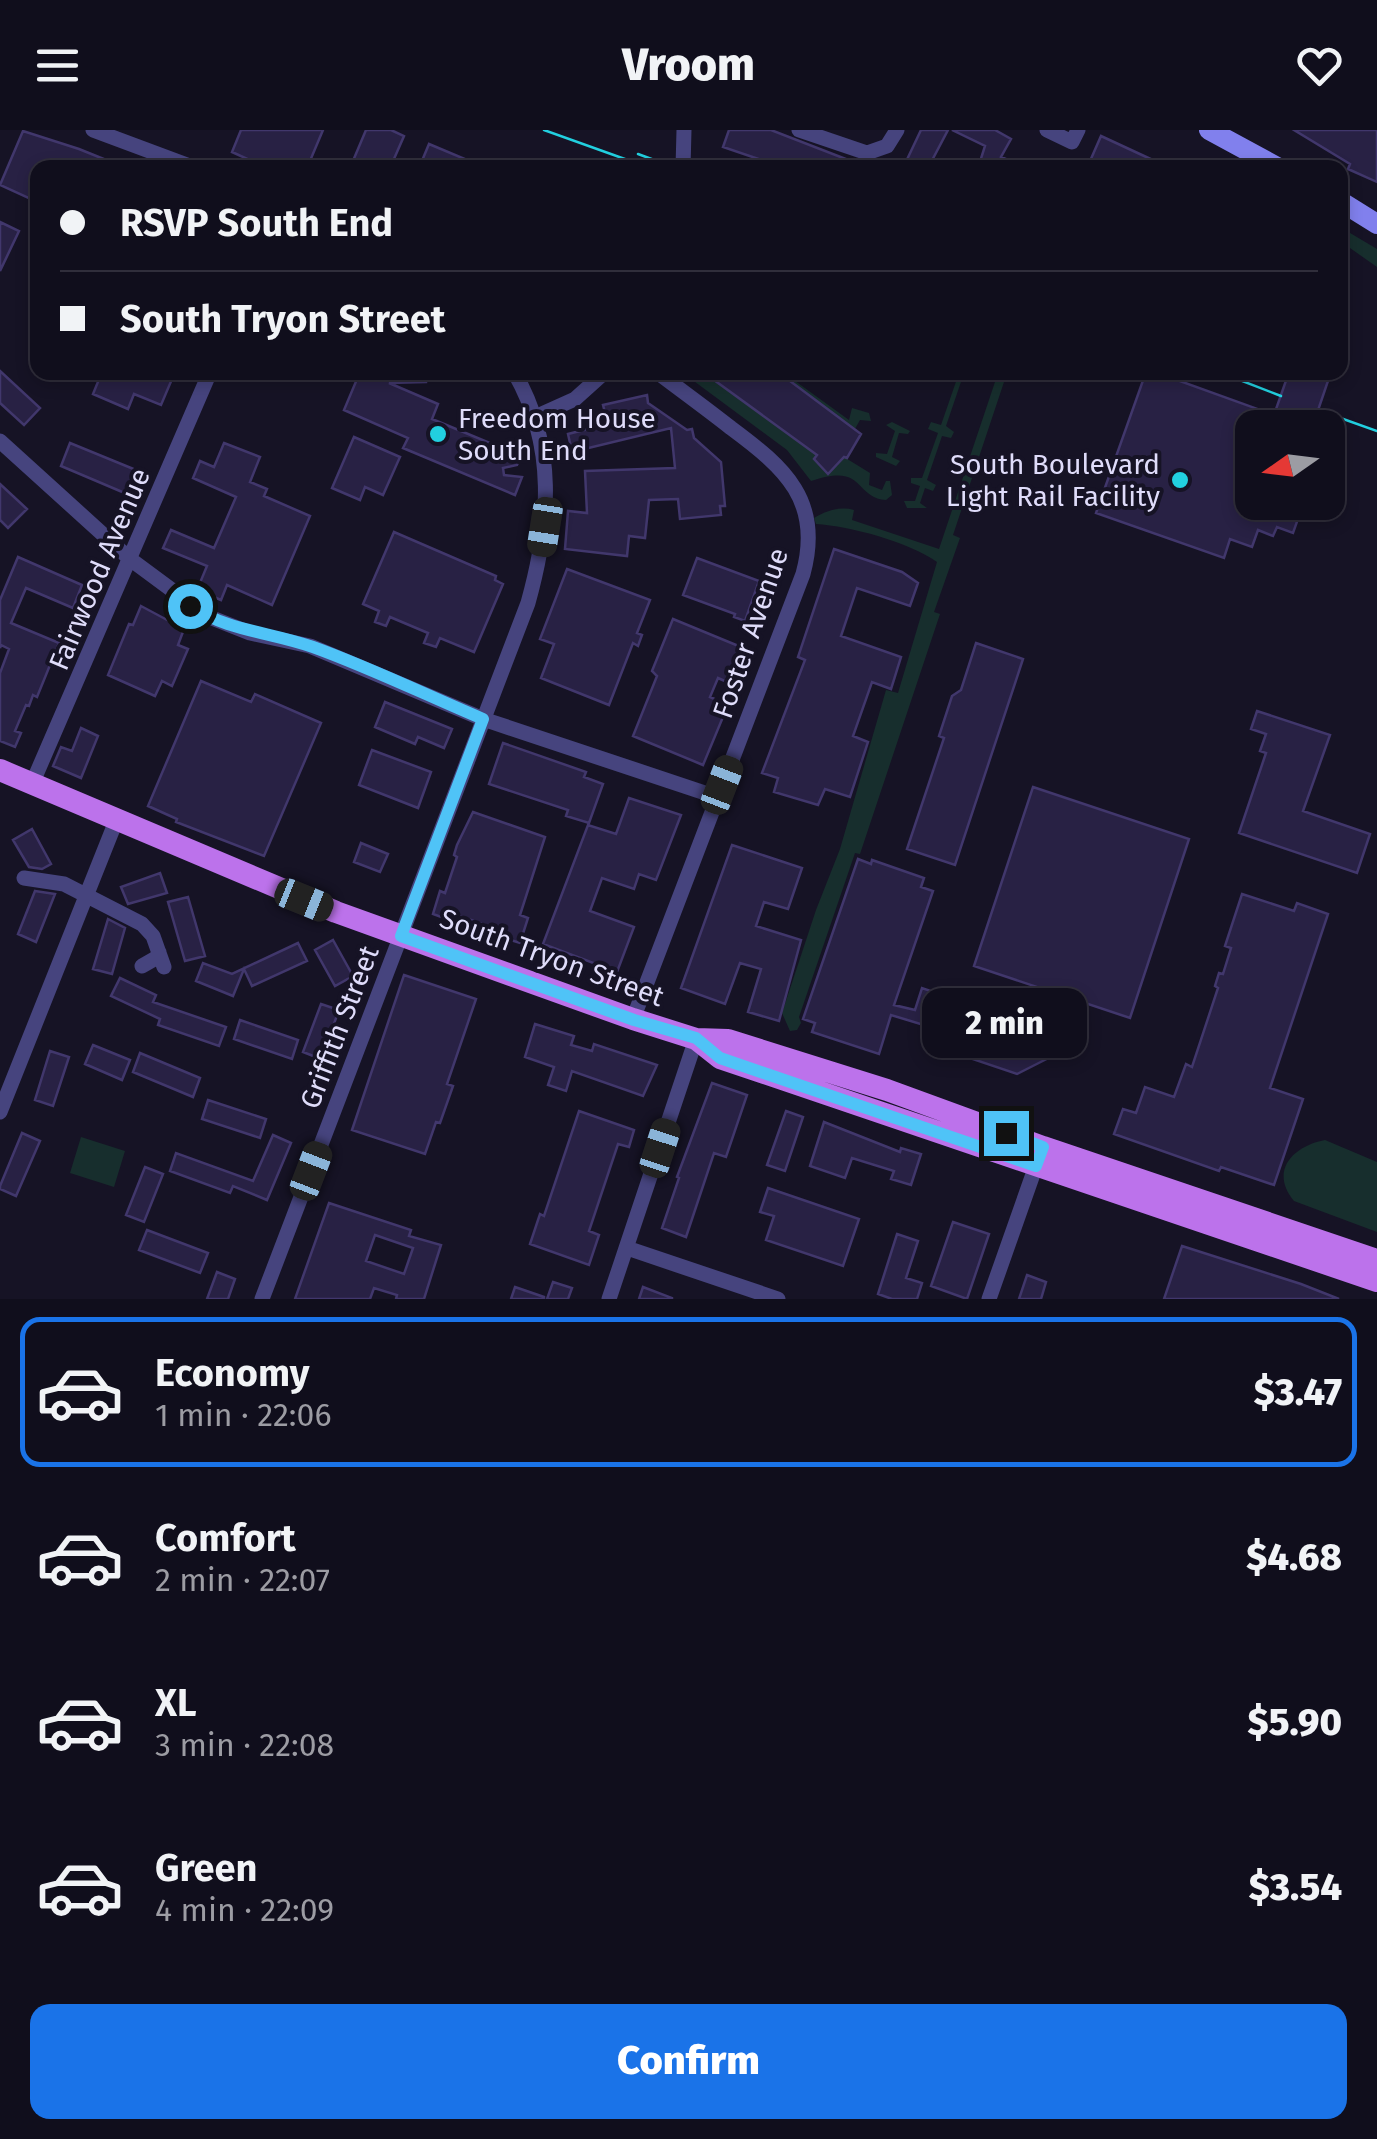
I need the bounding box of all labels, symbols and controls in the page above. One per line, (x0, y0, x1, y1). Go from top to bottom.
icon: menu (30, 38, 85, 93)
text: Vroom (622, 38, 755, 92)
icon: heart (1292, 38, 1347, 93)
text: RSVP South End (120, 200, 393, 246)
text: South Tryon Street (120, 296, 446, 342)
place label: Freedom House South End (458, 402, 656, 467)
north arrow (1235, 410, 1345, 520)
map controls (1235, 410, 1345, 520)
marker: Freedom House South End (427, 423, 449, 445)
place label: South Boulevard Light Rail Facility (946, 448, 1160, 513)
street label: Fairwood Avenue (42, 463, 157, 675)
marker: South Boulevard Light Rail Facility (1169, 469, 1191, 491)
car (525, 495, 565, 559)
street label: Foster Avenue (706, 543, 795, 723)
route start (168, 584, 213, 629)
car (697, 752, 747, 818)
car (271, 875, 337, 925)
street label: South Tryon Street (435, 902, 669, 1014)
street label: Griffith Street (293, 940, 386, 1113)
callout: 2 min (924, 988, 1088, 1058)
text: 2 min (965, 1004, 1044, 1042)
route end (984, 1111, 1029, 1156)
car (636, 1115, 684, 1181)
car (286, 1138, 336, 1204)
icon: car (35, 1347, 125, 1437)
text: Economy (155, 1350, 310, 1396)
text: $3.47 (1254, 1369, 1342, 1415)
text: 1 min · 22:06 (155, 1396, 331, 1434)
icon: car (35, 1512, 125, 1602)
text: Comfort (155, 1515, 296, 1561)
text: $4.68 (1246, 1534, 1342, 1580)
text: 2 min · 22:07 (155, 1561, 330, 1599)
icon: car (35, 1677, 125, 1767)
text: XL (155, 1680, 197, 1726)
text: $5.90 (1248, 1699, 1342, 1745)
text: 3 min · 22:08 (155, 1726, 334, 1764)
icon: car (35, 1842, 125, 1932)
text: Green (155, 1845, 258, 1891)
text: $3.54 (1249, 1864, 1342, 1910)
text: 4 min · 22:09 (155, 1891, 334, 1929)
button: Confirm (30, 2004, 1347, 2119)

